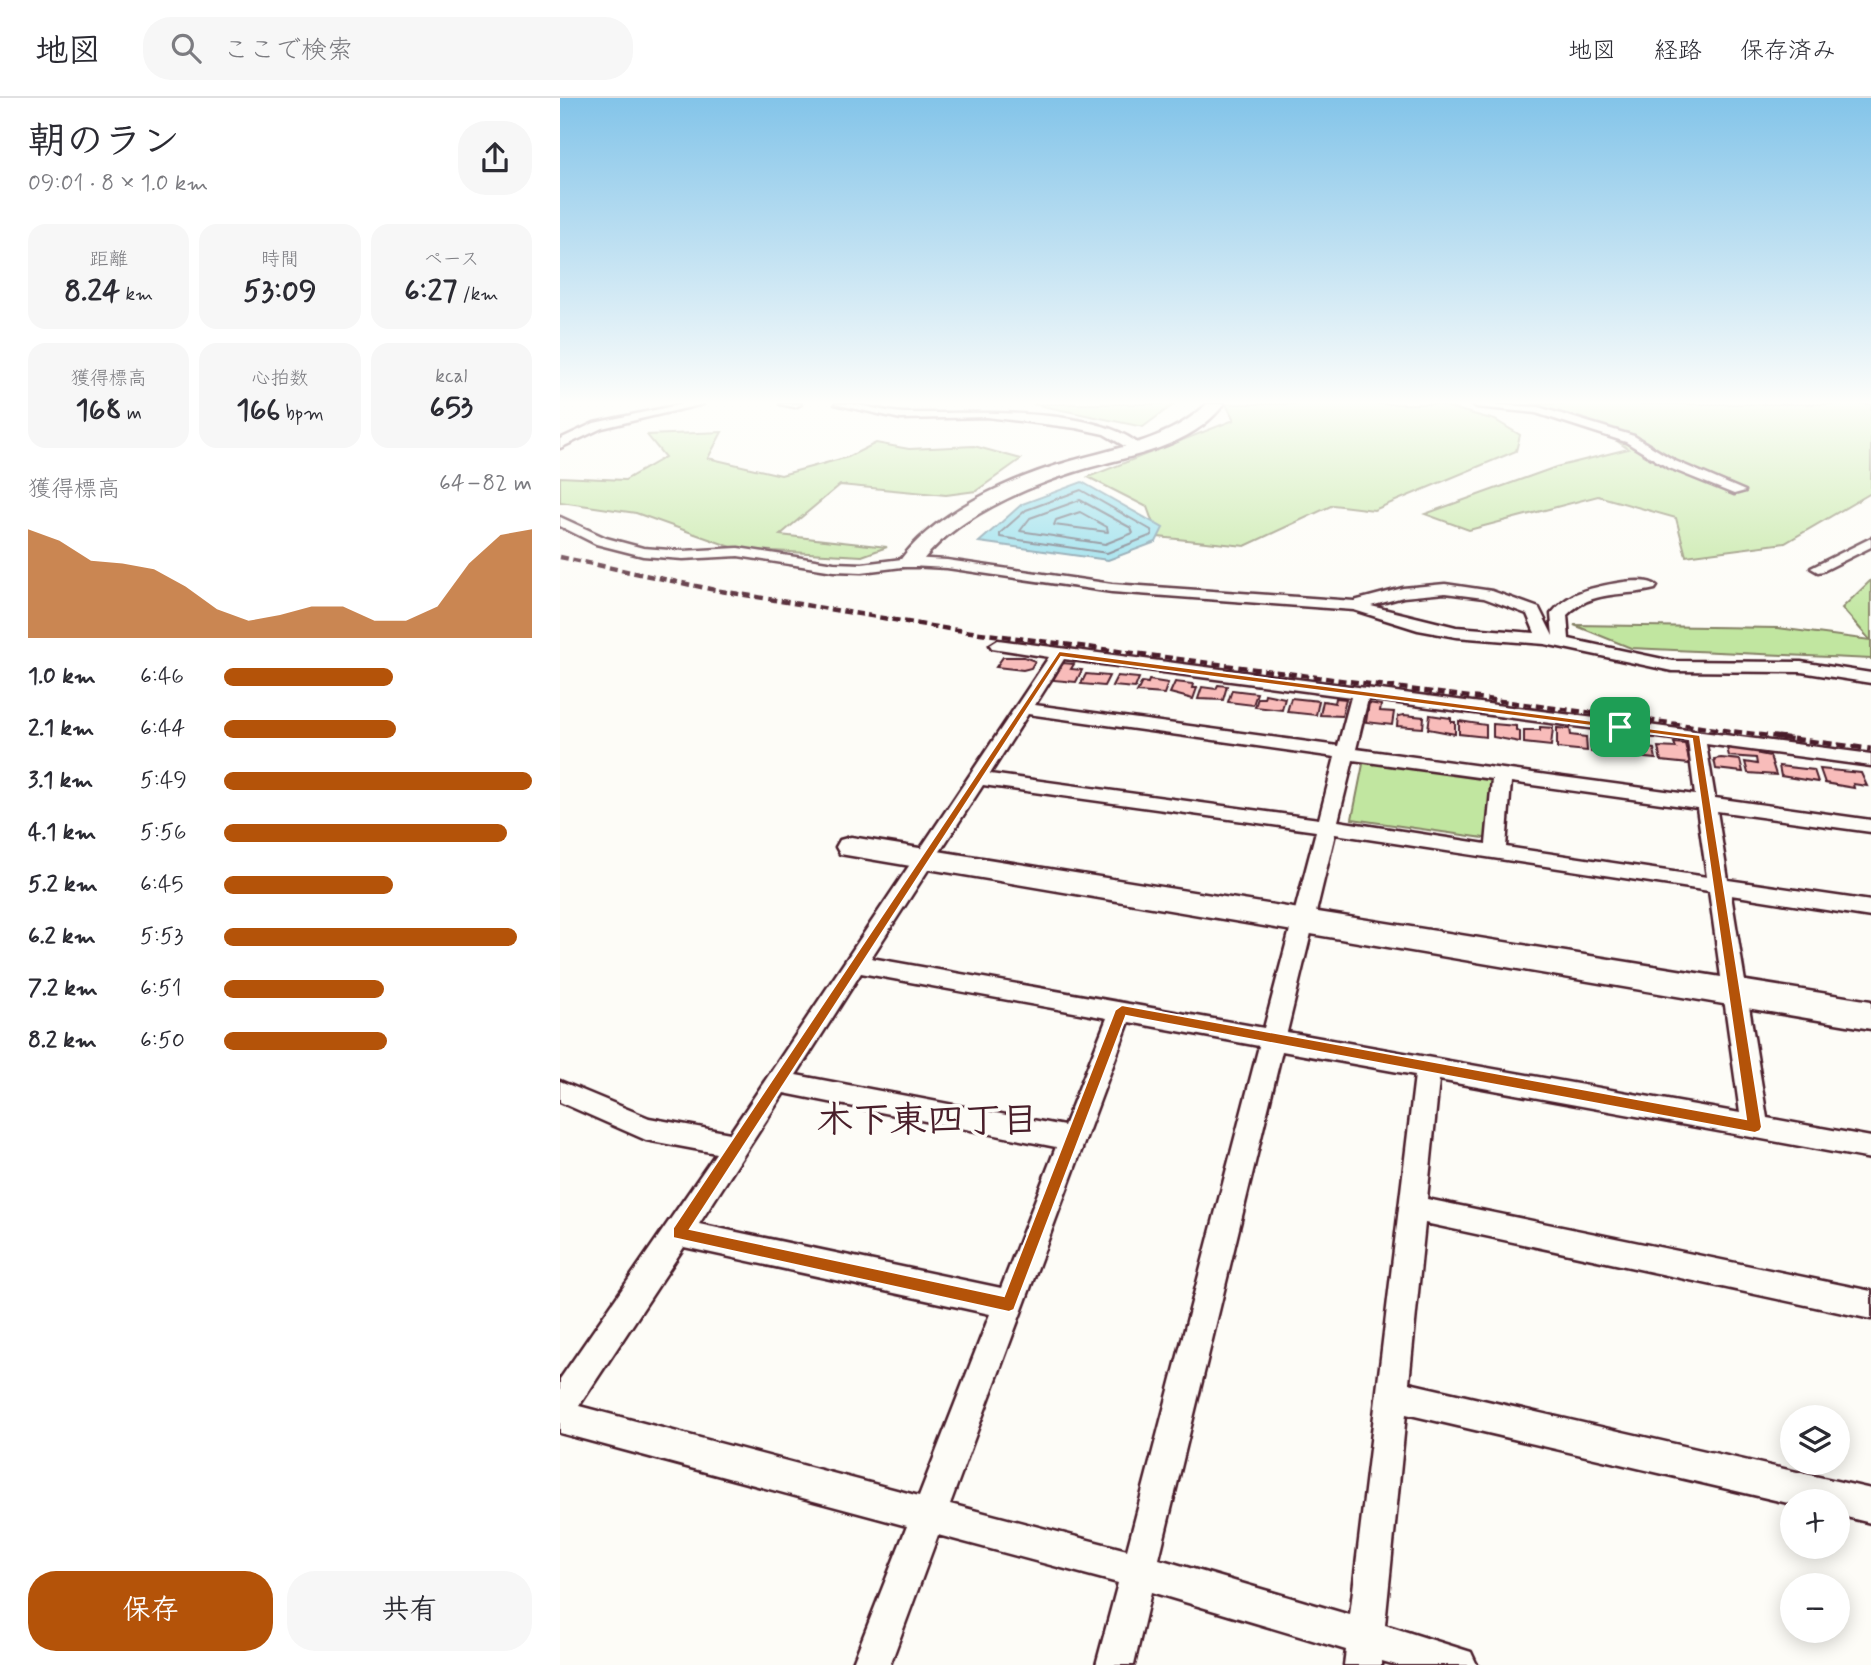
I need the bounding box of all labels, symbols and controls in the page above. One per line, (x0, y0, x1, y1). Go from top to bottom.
search box (143, 17, 633, 80)
icon: search (167, 29, 205, 67)
text: 地図 (35, 30, 101, 74)
text: ここで検索 (223, 34, 353, 68)
text: 地図 (1568, 36, 1616, 67)
text: 経路 (1654, 36, 1702, 67)
text: 保存済み (1740, 36, 1836, 67)
text: 朝のラン (28, 118, 180, 167)
button: share (458, 121, 532, 195)
text: 09:01 · 8 × 1.0 km (28, 169, 208, 199)
text: 距離 (90, 247, 128, 272)
text: 時間 (261, 247, 299, 272)
text: ペース (423, 247, 479, 272)
text: 8.24 (64, 272, 120, 311)
text: 53:09 (243, 272, 317, 311)
text: 6:27 (404, 272, 457, 311)
text: km (120, 282, 153, 307)
text: /km (457, 282, 498, 307)
text: kcal (435, 364, 467, 389)
text: 獲得標高 (71, 366, 147, 391)
text: 心拍数 (251, 366, 309, 391)
text: 653 (430, 389, 473, 428)
text: 168 (75, 391, 122, 430)
text: 166 (236, 391, 280, 430)
text: m (122, 401, 142, 426)
text: bpm (280, 401, 324, 426)
text: 64–82 m (439, 469, 532, 499)
text: 獲得標高 (28, 475, 120, 505)
text: 1.0 km (28, 662, 96, 692)
text: 6:46 (140, 662, 184, 692)
pin (1590, 697, 1650, 757)
icon: arrive (1601, 708, 1639, 746)
text: 2.1 km (28, 714, 94, 744)
text: 6:44 (140, 714, 185, 744)
text: 3.1 km (28, 766, 93, 796)
text: 5:49 (140, 766, 187, 796)
text: 4.1 km (28, 818, 96, 848)
text: 5:56 (140, 818, 186, 848)
text: 5.2 km (28, 870, 98, 900)
text: 6:45 (140, 870, 184, 900)
text: 6.2 km (28, 922, 96, 952)
text: 5:53 (140, 922, 183, 952)
text: 7.2 km (28, 974, 98, 1004)
text: 6:51 (140, 974, 182, 1004)
text: 8.2 km (28, 1026, 97, 1056)
text: 6:50 (140, 1026, 185, 1056)
district label: 木下東四丁目 (816, 1098, 1038, 1146)
map controls (1780, 1405, 1850, 1643)
button: layers (1780, 1405, 1850, 1475)
button: + (1780, 1489, 1850, 1559)
button: 保存 (28, 1571, 273, 1651)
button: 共有 (287, 1571, 532, 1651)
button: − (1780, 1573, 1850, 1643)

